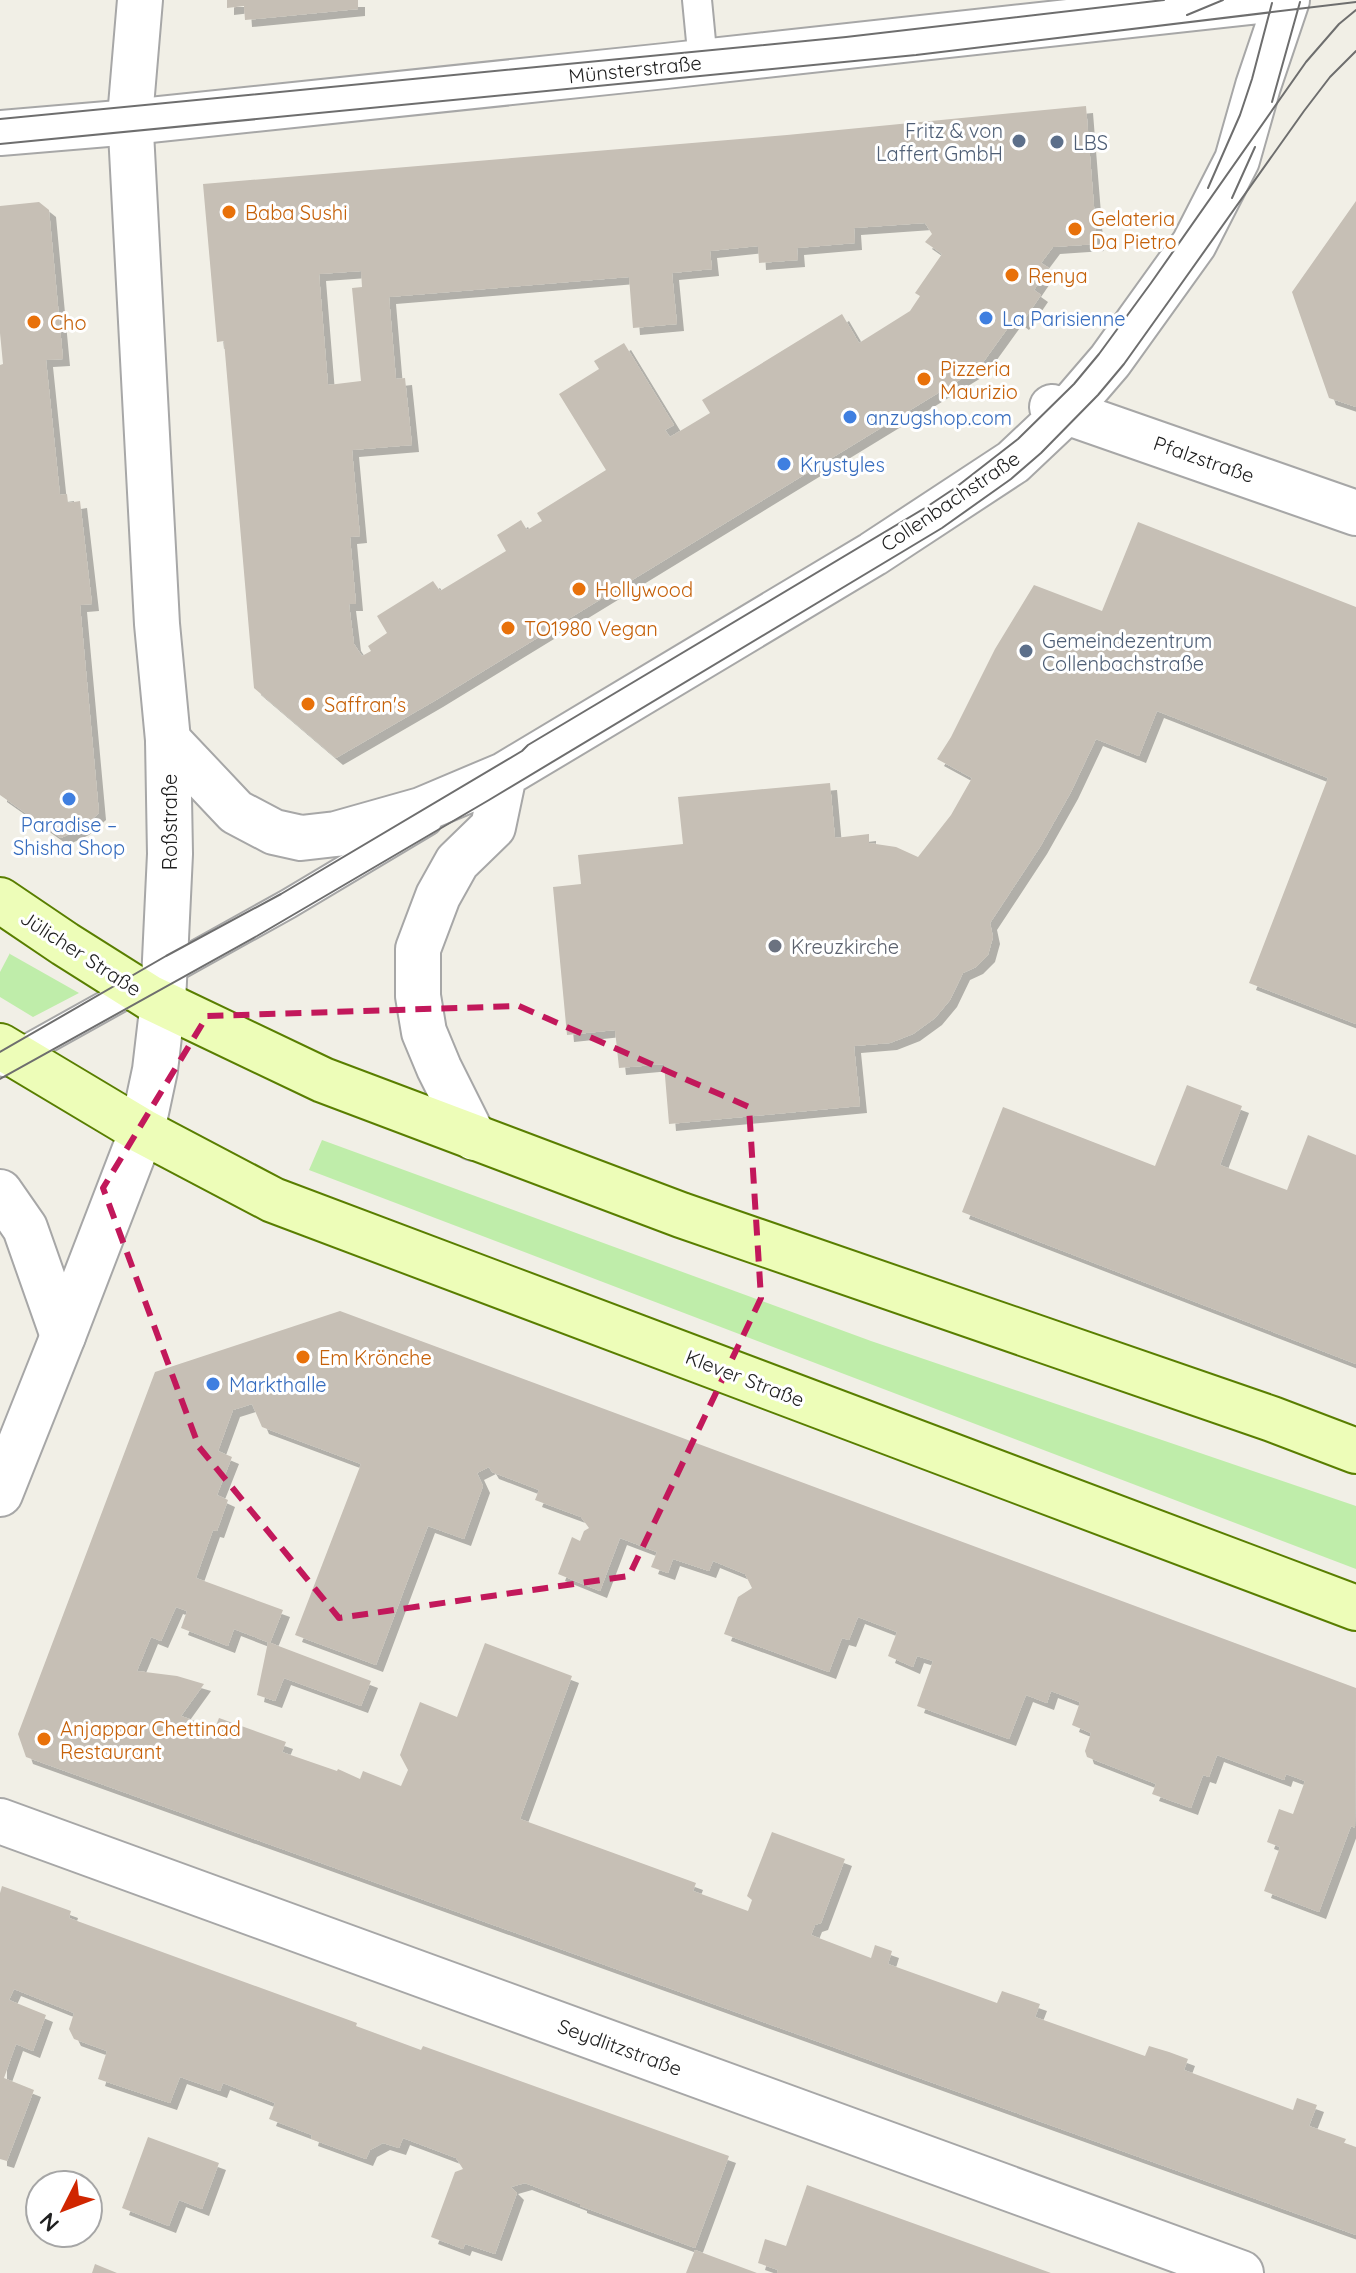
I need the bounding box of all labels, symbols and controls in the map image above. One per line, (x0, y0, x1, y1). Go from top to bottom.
street label: Münsterstraße (567, 50, 703, 88)
place label: Fritz & von Laffert GmbH (876, 118, 1003, 166)
place label: LBS (1073, 130, 1108, 155)
marker: Fritz & von Laffert GmbH (1010, 132, 1028, 150)
marker: LBS (1048, 133, 1066, 151)
place label: Baba Sushi (245, 200, 347, 225)
marker: Baba Sushi (220, 203, 238, 221)
place label: Gelateria Da Pietro (1091, 206, 1177, 254)
marker: Gelateria Da Pietro (1066, 220, 1084, 238)
place label: Renya (1028, 263, 1088, 288)
marker: Renya (1003, 266, 1021, 284)
place label: La Parisienne (1002, 306, 1126, 331)
marker: La Parisienne (977, 309, 995, 327)
place label: Cho (50, 310, 87, 335)
marker: Cho (25, 313, 43, 331)
place label: Pizzeria Maurizio (940, 356, 1018, 404)
marker: Pizzeria Maurizio (915, 370, 933, 388)
place label: anzugshop.com (866, 405, 1012, 430)
marker: anzugshop.com (841, 408, 859, 426)
street label: Pfalzstraße (1150, 430, 1258, 488)
street label: Collenbachstraße (876, 445, 1024, 557)
place label: Krystyles (800, 452, 885, 477)
marker: Krystyles (775, 455, 793, 473)
place label: Hollywood (595, 577, 693, 602)
marker: Hollywood (570, 580, 588, 598)
place label: TO1980 Vegan (524, 616, 658, 641)
marker: TO1980 Vegan (499, 619, 517, 637)
place label: Gemeindezentrum Collenbachstraße (1042, 628, 1212, 676)
marker: Gemeindezentrum Collenbachstraße (1017, 642, 1035, 660)
place label: Saffran's (324, 692, 406, 717)
marker: Saffran's (299, 695, 317, 713)
street label: Roßstraße (157, 774, 182, 870)
marker: Paradise – Shisha Shop (60, 790, 78, 808)
place label: Paradise – Shisha Shop (13, 812, 125, 860)
street label: Jülicher Straße (16, 905, 146, 1001)
place label: Kreuzkirche (791, 934, 899, 959)
marker: Kreuzkirche (766, 937, 784, 955)
street label: Klever Straße (682, 1344, 808, 1412)
place label: Em Krönche (319, 1345, 432, 1370)
marker: Em Krönche (294, 1348, 312, 1366)
place label: Markthalle (229, 1372, 327, 1397)
marker: Markthalle (204, 1375, 222, 1393)
place label: Anjappar Chettinad Restaurant (60, 1716, 241, 1764)
marker: Anjappar Chettinad Restaurant (35, 1730, 53, 1748)
street label: Seydlitzstraße (555, 2013, 685, 2081)
north arrow (24, 2169, 104, 2249)
text: N (33, 2207, 65, 2238)

